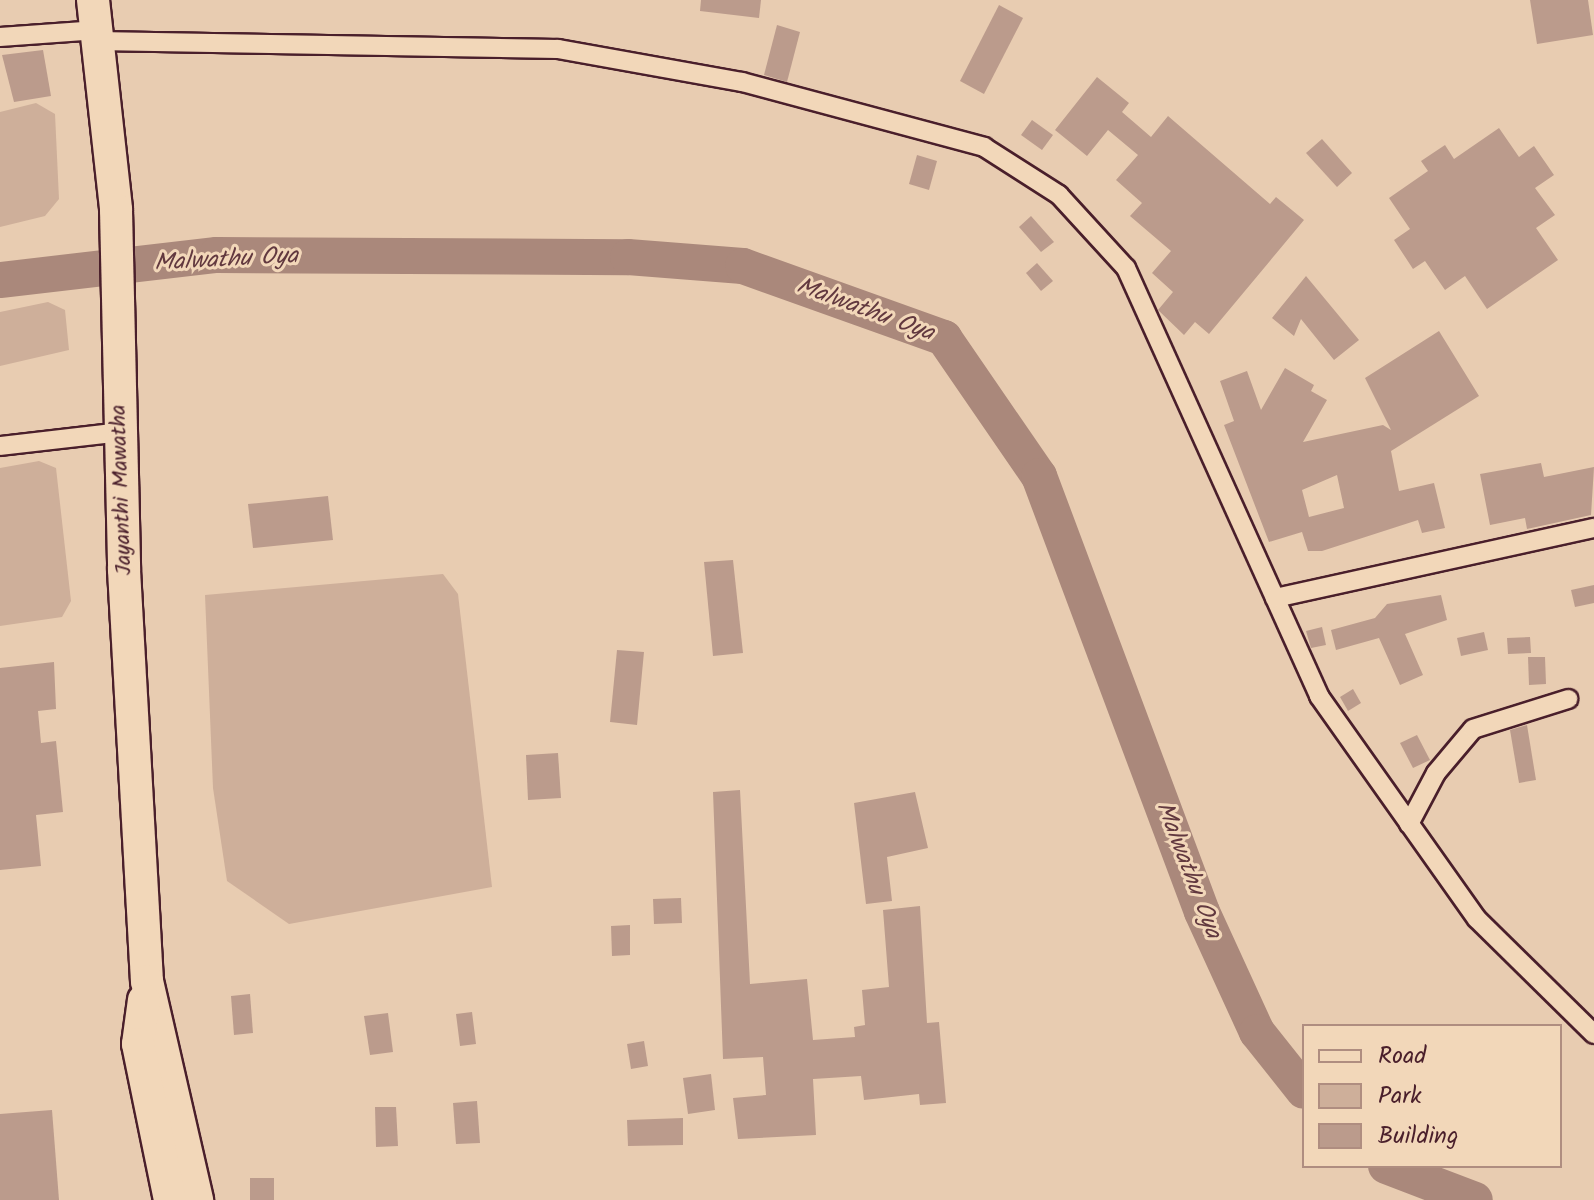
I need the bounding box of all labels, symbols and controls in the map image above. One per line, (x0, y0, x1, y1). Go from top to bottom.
water label: Malwathu Oya (153, 242, 299, 278)
water label: Malwathu Oya (792, 272, 938, 348)
street label: Jayanthi Mawatha (106, 404, 138, 576)
water label: Malwathu Oya (1149, 798, 1227, 942)
legend (1302, 1024, 1562, 1168)
text: Road (1378, 1037, 1426, 1076)
text: Park (1378, 1077, 1422, 1116)
text: Building (1378, 1117, 1458, 1156)

